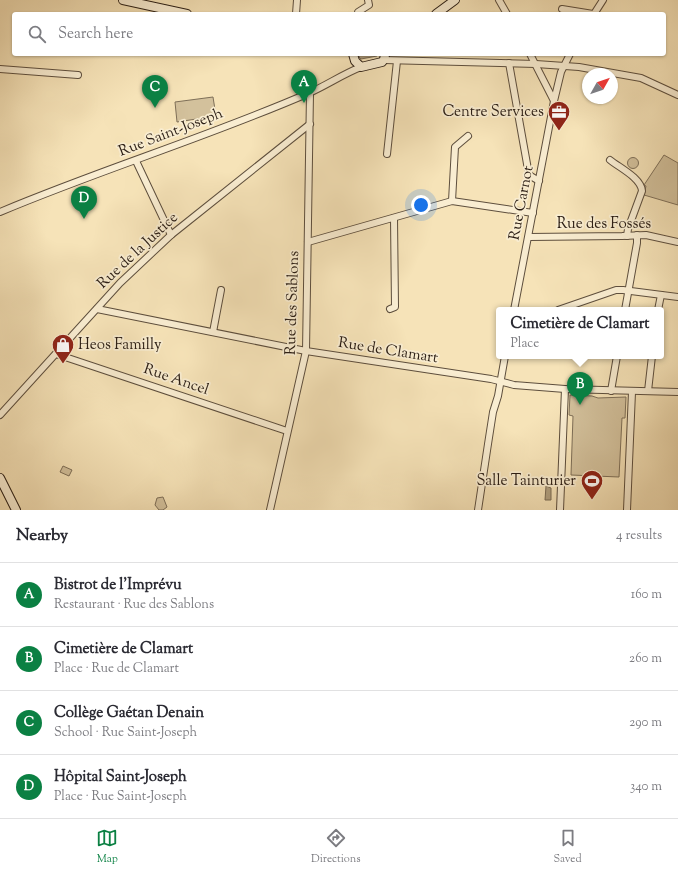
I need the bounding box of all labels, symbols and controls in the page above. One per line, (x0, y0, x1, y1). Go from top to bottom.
search box (12, 12, 666, 56)
icon: search (26, 23, 48, 45)
text: Search here (58, 24, 133, 45)
north arrow (582, 68, 618, 104)
pin: A (291, 70, 317, 103)
pin: C (142, 75, 168, 108)
office icon: Centre Services (546, 99, 572, 132)
place label: Centre Services (442, 102, 544, 123)
street label: Rue Saint-Joseph (116, 103, 226, 163)
street label: Rue Carnot (505, 164, 539, 242)
pin: D (71, 186, 97, 219)
your location (411, 195, 431, 215)
street label: Rue de la Justice (93, 208, 183, 294)
street label: Rue des Fossés (557, 214, 651, 235)
street label: Rue des Sablons (281, 250, 305, 356)
popup (496, 307, 664, 359)
text: Cimetière de Clamart (510, 314, 650, 335)
shop icon: Heos Familly (50, 332, 76, 365)
street label: Rue de Clamart (337, 333, 439, 369)
place label: Heos Familly (78, 335, 162, 356)
text: Place (510, 335, 539, 353)
street label: Rue Ancel (140, 359, 212, 401)
pin: B (567, 372, 593, 405)
sports icon: Salle Tainturier (579, 468, 605, 501)
place label: Salle Tainturier (476, 471, 576, 492)
text: Nearby (16, 524, 68, 548)
text: 4 results (616, 527, 662, 545)
text: Bistrot de l'Imprévu (54, 575, 182, 596)
text: A (24, 586, 34, 604)
text: 160 m (631, 586, 662, 604)
text: Restaurant · Rue des Sablons (54, 596, 214, 614)
text: Cimetière de Clamart (54, 639, 193, 660)
text: B (25, 650, 33, 668)
text: 260 m (629, 650, 662, 668)
text: Place · Rue de Clamart (54, 660, 179, 678)
text: Collège Gaétan Denain (54, 703, 204, 724)
text: C (24, 714, 34, 732)
text: 290 m (629, 714, 662, 732)
text: School · Rue Saint-Joseph (54, 724, 197, 742)
text: Hôpital Saint-Joseph (54, 767, 187, 788)
text: D (24, 778, 34, 796)
text: 340 m (630, 778, 662, 796)
text: Place · Rue Saint-Joseph (54, 788, 187, 806)
tab: Map (96, 827, 118, 867)
tab: Directions (311, 827, 361, 867)
tab: Saved (553, 827, 582, 867)

